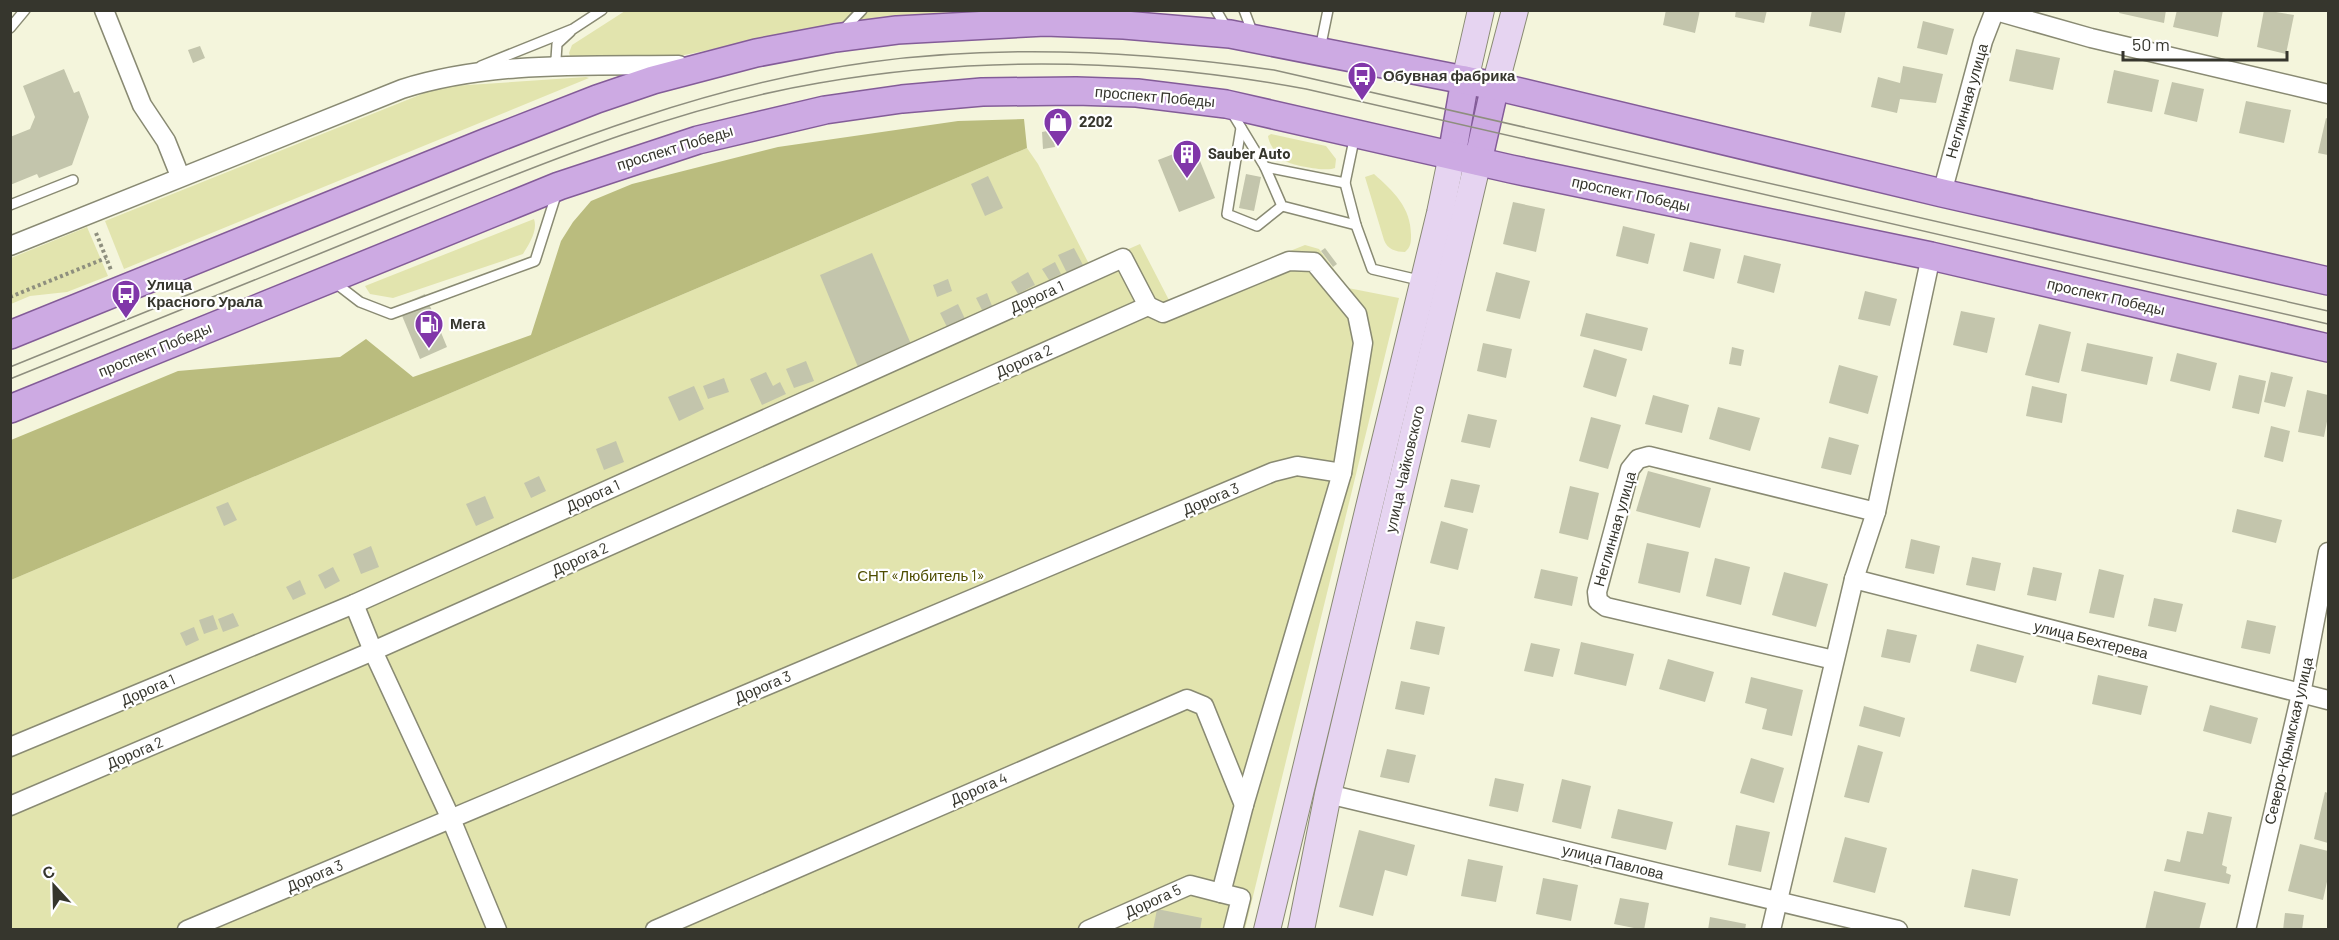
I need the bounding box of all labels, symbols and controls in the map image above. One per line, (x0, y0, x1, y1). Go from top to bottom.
scale bar (2123, 24, 2286, 62)
text: 50 m (2132, 33, 2170, 55)
street label: Неглинная улица (1941, 41, 1991, 160)
bus stop icon: Обувная фабрика (1346, 60, 1378, 102)
place label: Обувная фабрика (1383, 66, 1516, 84)
street label: проспект Победы (1094, 82, 1216, 110)
shop icon: 2202 (1042, 106, 1074, 148)
place label: 2202 (1079, 112, 1113, 130)
street label: проспект Победы (614, 121, 735, 173)
building icon: Sauber Auto (1171, 138, 1203, 180)
place label: Sauber Auto (1208, 144, 1291, 162)
street label: проспект Победы (1570, 172, 1692, 214)
street label: проспект Победы (2046, 274, 2167, 318)
place label: Улица Красного Урала (147, 275, 263, 310)
street label: Дорога 1 (1007, 276, 1066, 316)
bus stop icon: Улица Красного Урала (110, 278, 142, 320)
fuel station icon: Мега (413, 308, 445, 350)
place label: Мега (450, 314, 486, 332)
street label: проспект Победы (95, 318, 214, 380)
street label: Дорога 2 (993, 340, 1055, 380)
street label: улица Чайковского (1381, 403, 1427, 534)
street label: Неглинная улица (1589, 469, 1639, 588)
street label: Дорога 1 (563, 475, 622, 515)
street label: Дорога 3 (1180, 478, 1242, 518)
street label: Дорога 2 (549, 538, 611, 578)
park label: СНТ «Любитель 1» (857, 566, 985, 584)
street label: улица Бехтерева (2032, 616, 2151, 662)
street label: Северо-Крымская улица (2260, 655, 2316, 826)
street label: Дорога 3 (732, 666, 794, 706)
street label: Дорога 1 (118, 670, 177, 709)
street label: Дорога 2 (104, 732, 166, 772)
street label: Дорога 4 (947, 768, 1010, 808)
street label: улица Павлова (1560, 840, 1667, 883)
street label: Дорога 3 (284, 855, 346, 895)
north arrow (24, 856, 84, 916)
text: С (39, 860, 58, 883)
street label: Дорога 5 (1122, 880, 1183, 920)

